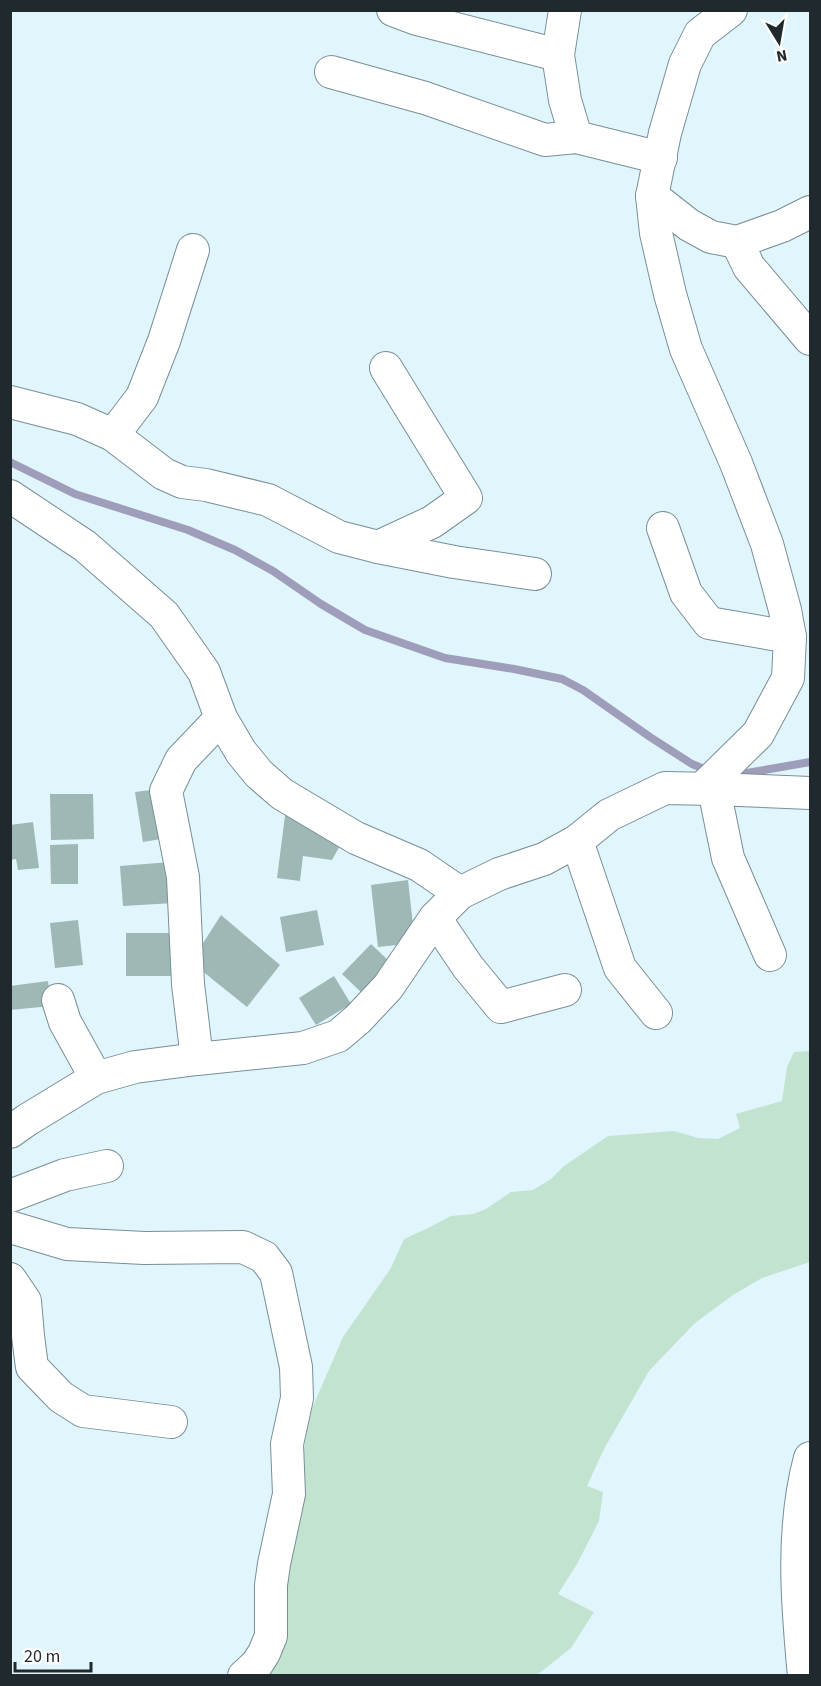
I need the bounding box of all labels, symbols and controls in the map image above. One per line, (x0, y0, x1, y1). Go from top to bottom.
north arrow (749, 12, 809, 72)
text: N (774, 44, 789, 68)
scale bar (15, 1635, 92, 1673)
text: 20 m (24, 1644, 60, 1669)

